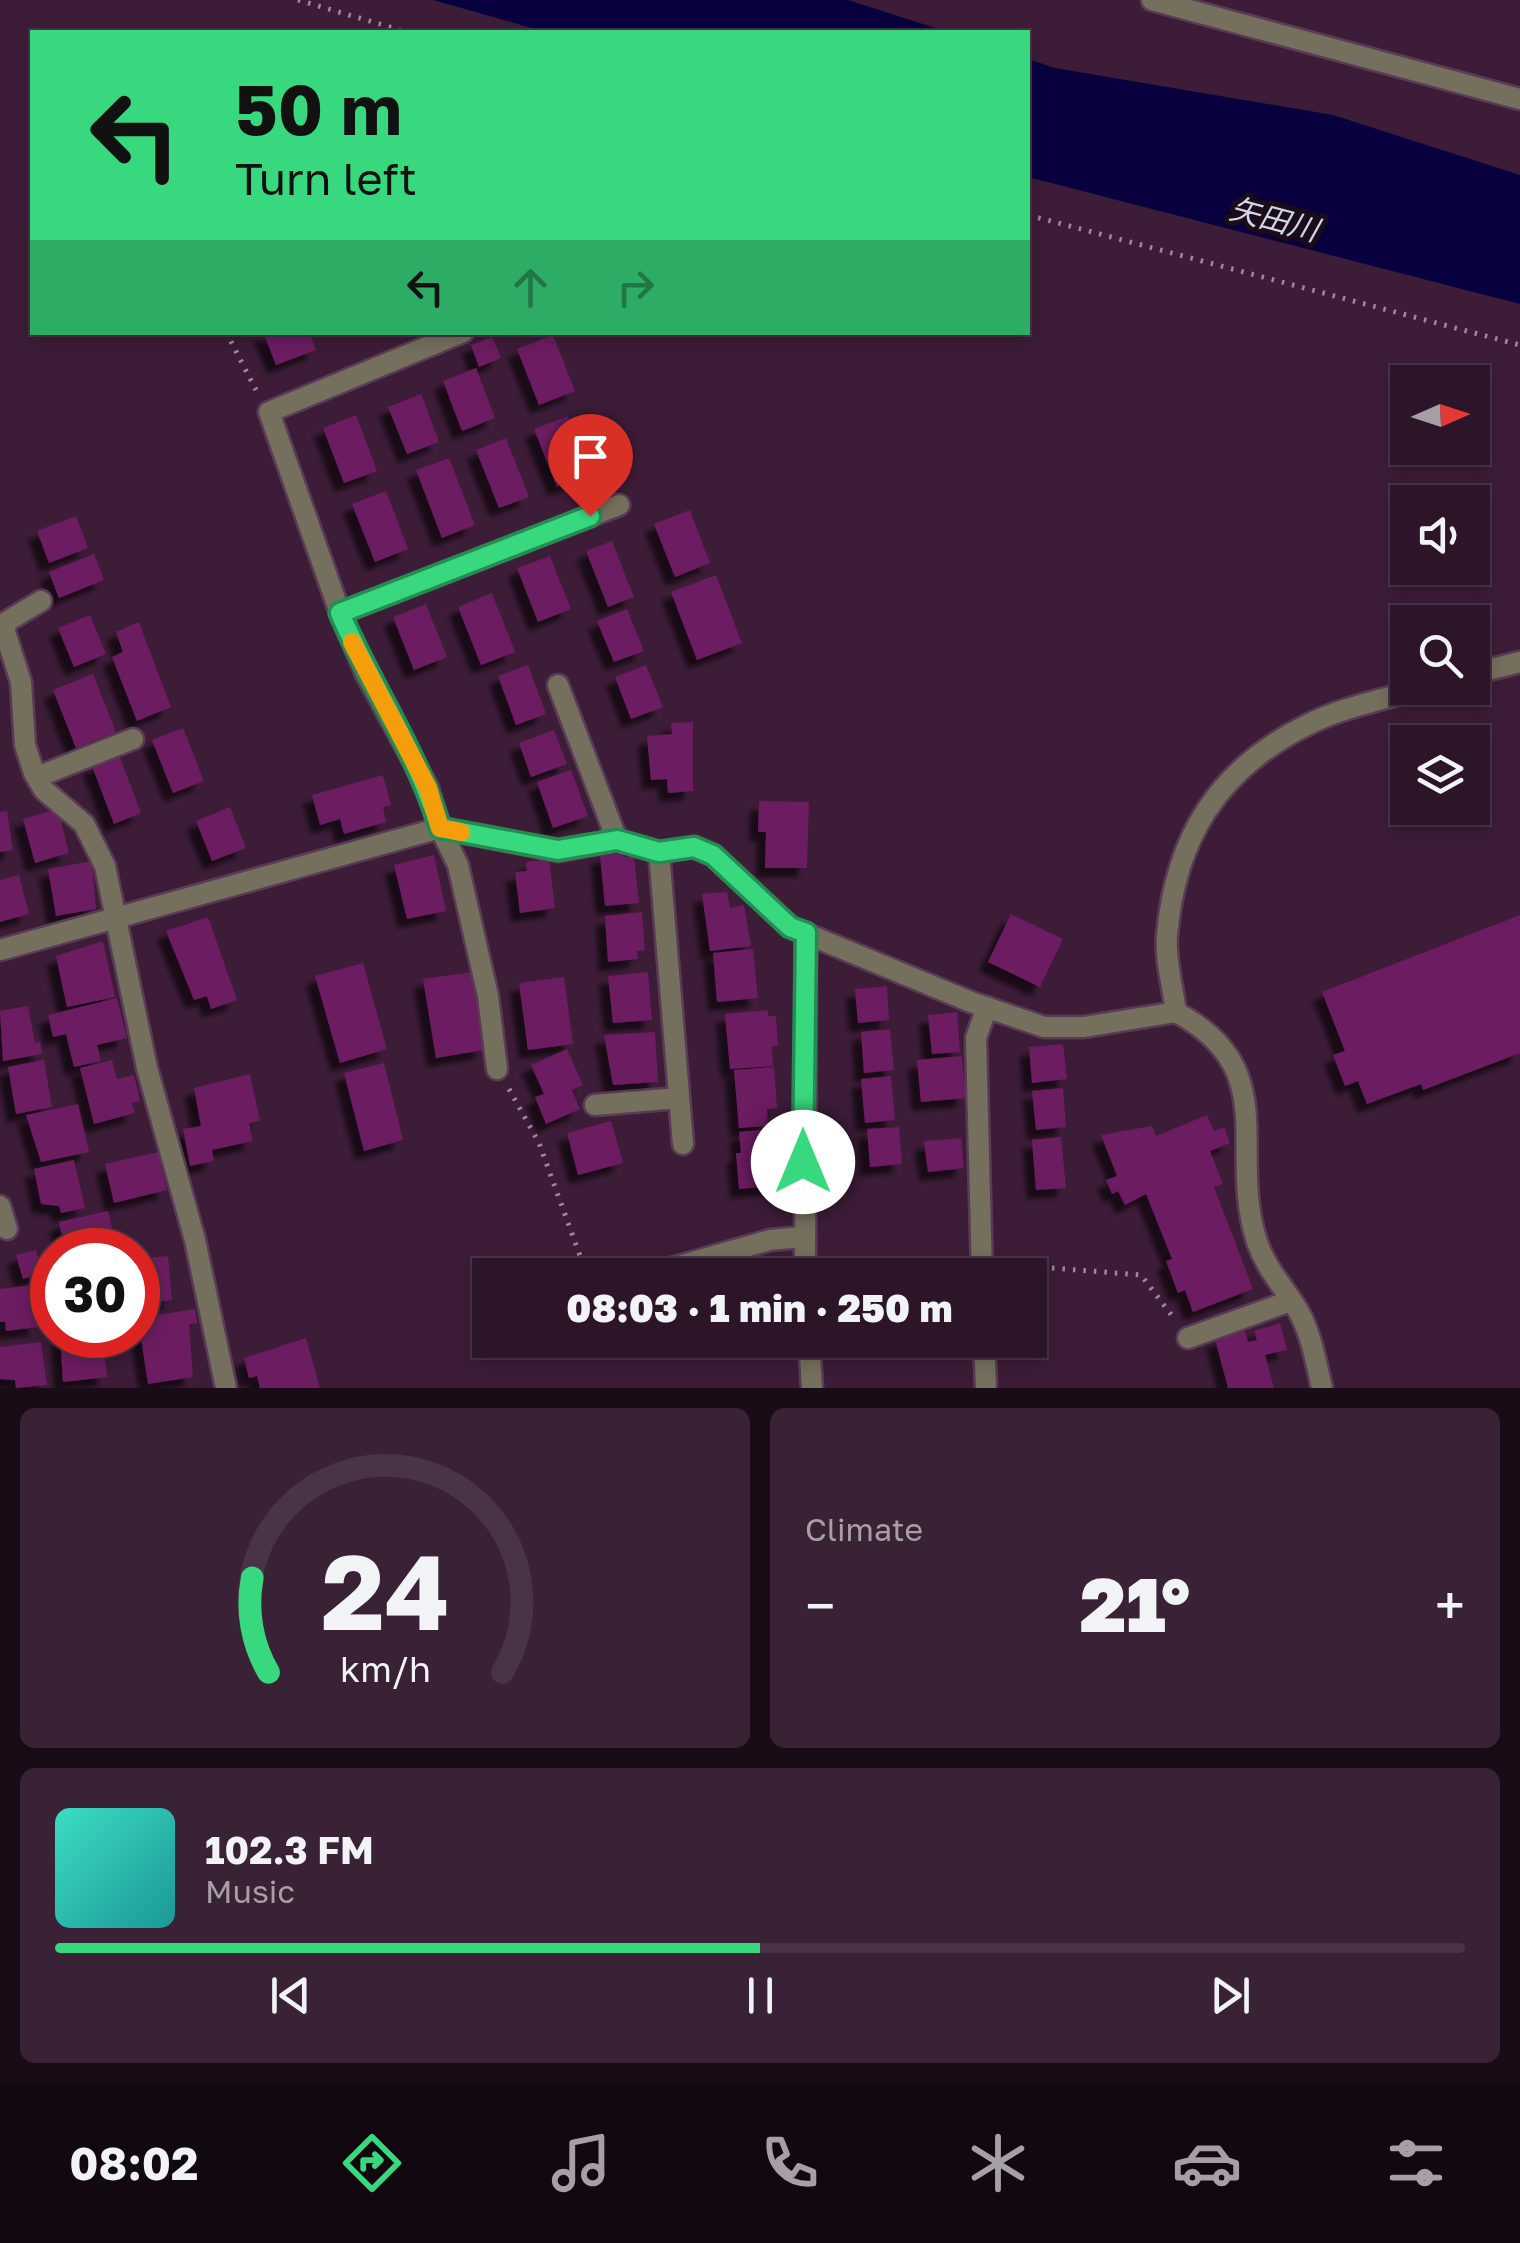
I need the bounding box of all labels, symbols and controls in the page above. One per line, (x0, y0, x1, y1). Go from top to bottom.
text: 50 m (235, 66, 402, 150)
icon: left (70, 70, 200, 200)
text: Turn left (235, 151, 417, 205)
water label: 矢田川 (1226, 190, 1325, 249)
icon: left (398, 260, 453, 315)
icon: ahead (503, 260, 558, 315)
icon: right (608, 260, 663, 315)
north arrow (1390, 365, 1490, 465)
map controls (1390, 365, 1490, 825)
pin (548, 414, 633, 517)
icon: arrive (563, 429, 618, 484)
button: sound (1390, 485, 1490, 585)
button: search (1390, 605, 1490, 705)
button: layers (1390, 725, 1490, 825)
position arrow (751, 1110, 855, 1214)
speed limit sign: 30 (30, 1228, 160, 1358)
text: 08:03 · 1 min · 250 m (566, 1285, 953, 1330)
text: Climate (805, 1510, 923, 1548)
text: 24 (321, 1528, 449, 1653)
text: 21° (1080, 1558, 1190, 1649)
text: − (805, 1572, 835, 1638)
text: + (1435, 1572, 1465, 1638)
text: km/h (340, 1647, 430, 1690)
text: 102.3 FM (205, 1827, 374, 1872)
text: Music (205, 1872, 295, 1910)
icon: previous (263, 1968, 318, 2023)
icon: pause (733, 1968, 788, 2023)
icon: next (1203, 1968, 1258, 2023)
icon: directions (337, 2128, 407, 2198)
icon: music (546, 2128, 616, 2198)
icon: phone (755, 2128, 825, 2198)
icon: climate (963, 2128, 1033, 2198)
icon: car (1172, 2128, 1242, 2198)
icon: filters (1381, 2128, 1451, 2198)
text: 08:02 (69, 2136, 199, 2190)

